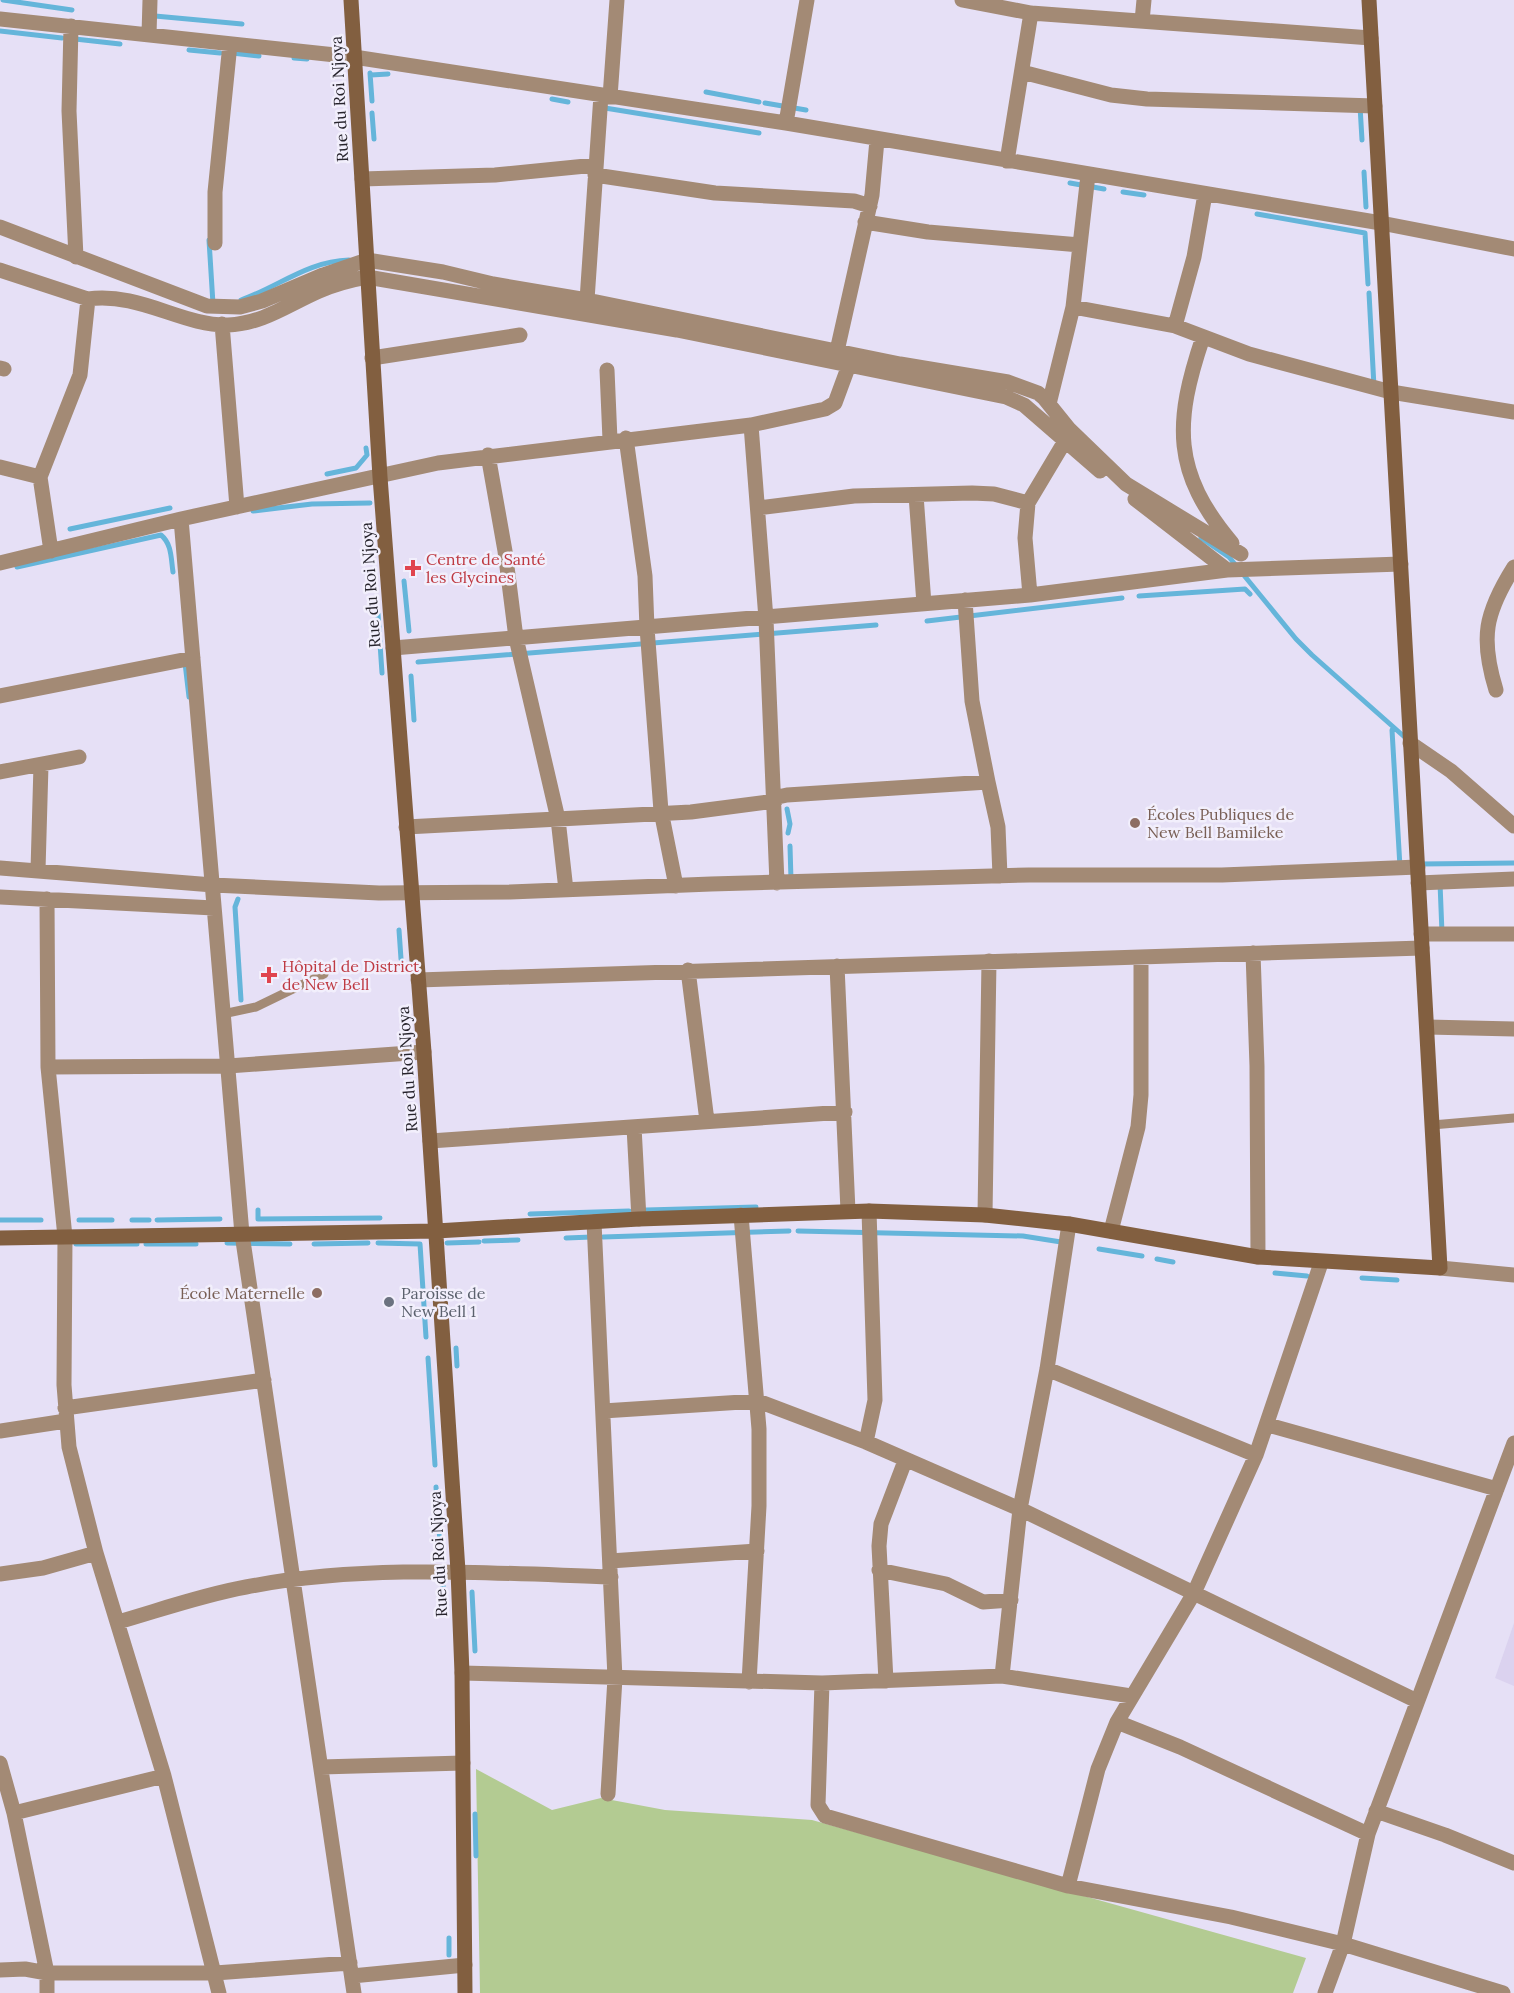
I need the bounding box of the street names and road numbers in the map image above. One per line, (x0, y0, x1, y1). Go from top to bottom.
street label: Rue du Roi Njoya (326, 36, 352, 162)
street label: Rue du Roi Njoya (356, 521, 384, 649)
street label: Rue du Roi Njoya (393, 1005, 421, 1133)
street label: Rue du Roi Njoya (425, 1491, 451, 1617)

